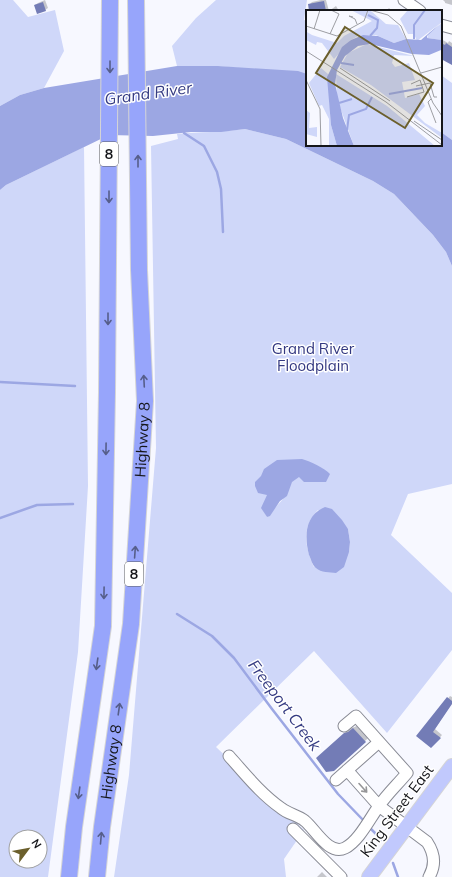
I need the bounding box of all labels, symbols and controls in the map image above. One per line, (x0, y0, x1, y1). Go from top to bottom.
inset map (306, 10, 442, 146)
one-way arrow (106, 60, 113, 73)
water label: Grand River (103, 77, 194, 109)
road number: 8 (100, 142, 118, 166)
one-way arrow (134, 155, 142, 168)
one-way arrow (105, 190, 113, 203)
one-way arrow (104, 312, 112, 325)
park label: Grand River Floodplain (272, 339, 355, 375)
one-way arrow (141, 375, 148, 388)
street label: Highway 8 (130, 401, 154, 478)
one-way arrow (102, 442, 110, 455)
one-way arrow (132, 546, 139, 559)
road number: 8 (125, 562, 143, 586)
one-way arrow (100, 586, 107, 599)
water label: Freeport Creek (244, 655, 326, 755)
one-way arrow (93, 657, 101, 670)
one-way arrow (115, 703, 123, 716)
street label: Highway 8 (96, 723, 126, 801)
street label: King Street East (356, 761, 437, 861)
one-way arrow (358, 783, 368, 793)
one-way arrow (75, 786, 83, 799)
north arrow (8, 829, 48, 869)
one-way arrow (97, 832, 104, 845)
text: N (28, 836, 45, 851)

